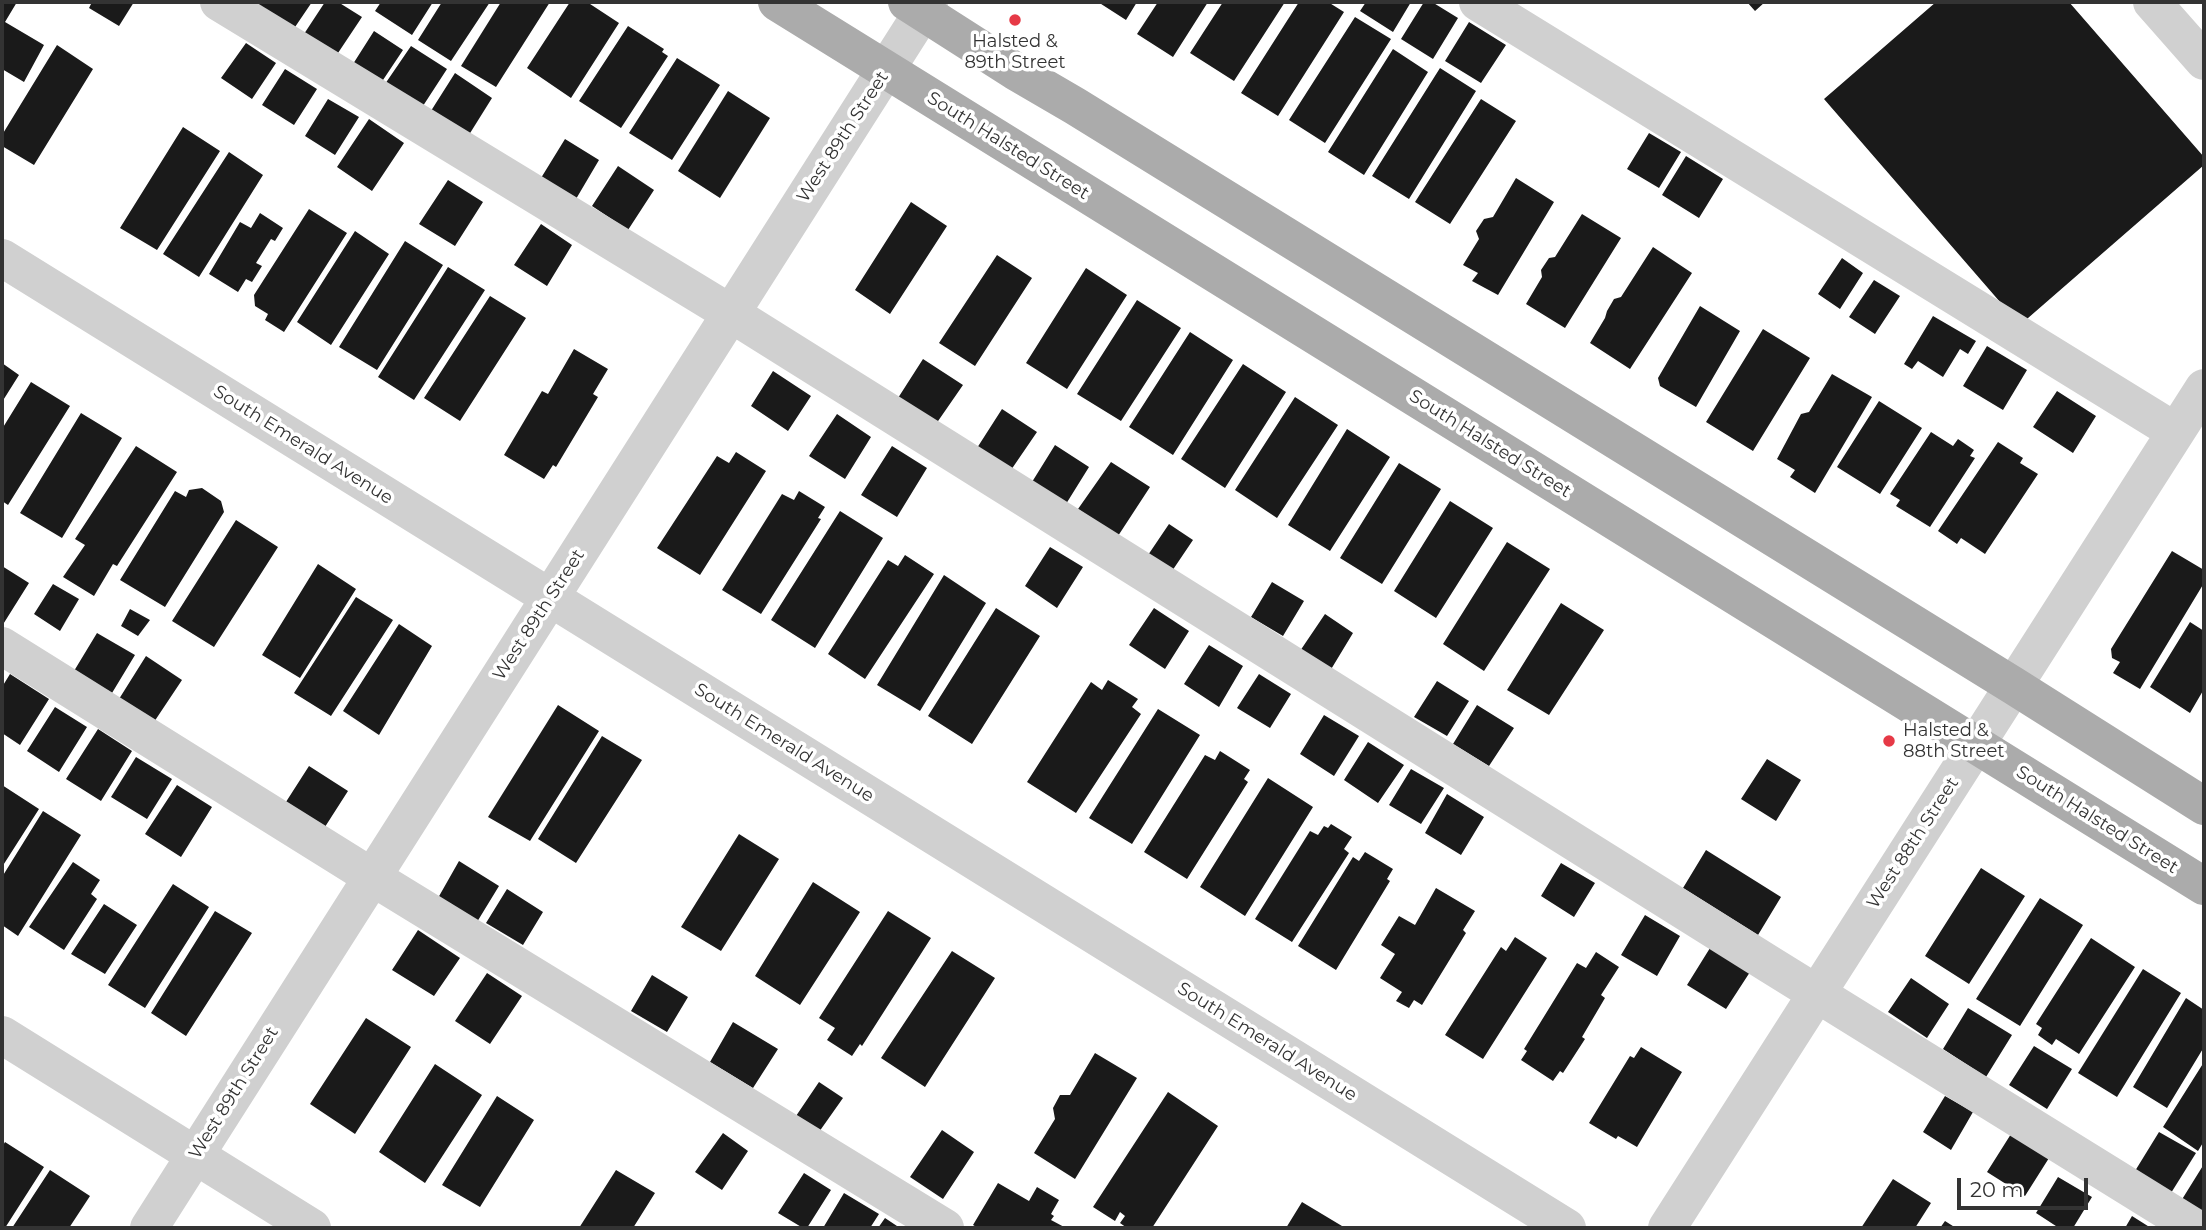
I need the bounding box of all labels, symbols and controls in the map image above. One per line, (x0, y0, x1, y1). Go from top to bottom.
marker: Halsted & 89th Street (1007, 12, 1023, 28)
place label: Halsted & 89th Street (964, 31, 1066, 74)
street label: West 89th Street (793, 67, 893, 207)
street label: South Halsted Street (923, 87, 1093, 205)
street label: South Emerald Avenue (209, 381, 397, 509)
street label: South Halsted Street (1405, 385, 1575, 503)
street label: West 89th Street (489, 545, 589, 685)
street label: South Emerald Avenue (690, 679, 878, 807)
place label: Halsted & 88th Street (1903, 720, 2005, 762)
marker: Halsted & 88th Street (1881, 733, 1897, 749)
street label: South Halsted Street (2012, 761, 2182, 879)
street label: West 88th Street (1862, 773, 1964, 913)
street label: South Emerald Avenue (1173, 978, 1361, 1106)
street label: West 89th Street (185, 1023, 283, 1163)
scale bar (1961, 1164, 2092, 1208)
text: 20 m (1970, 1177, 2024, 1202)

